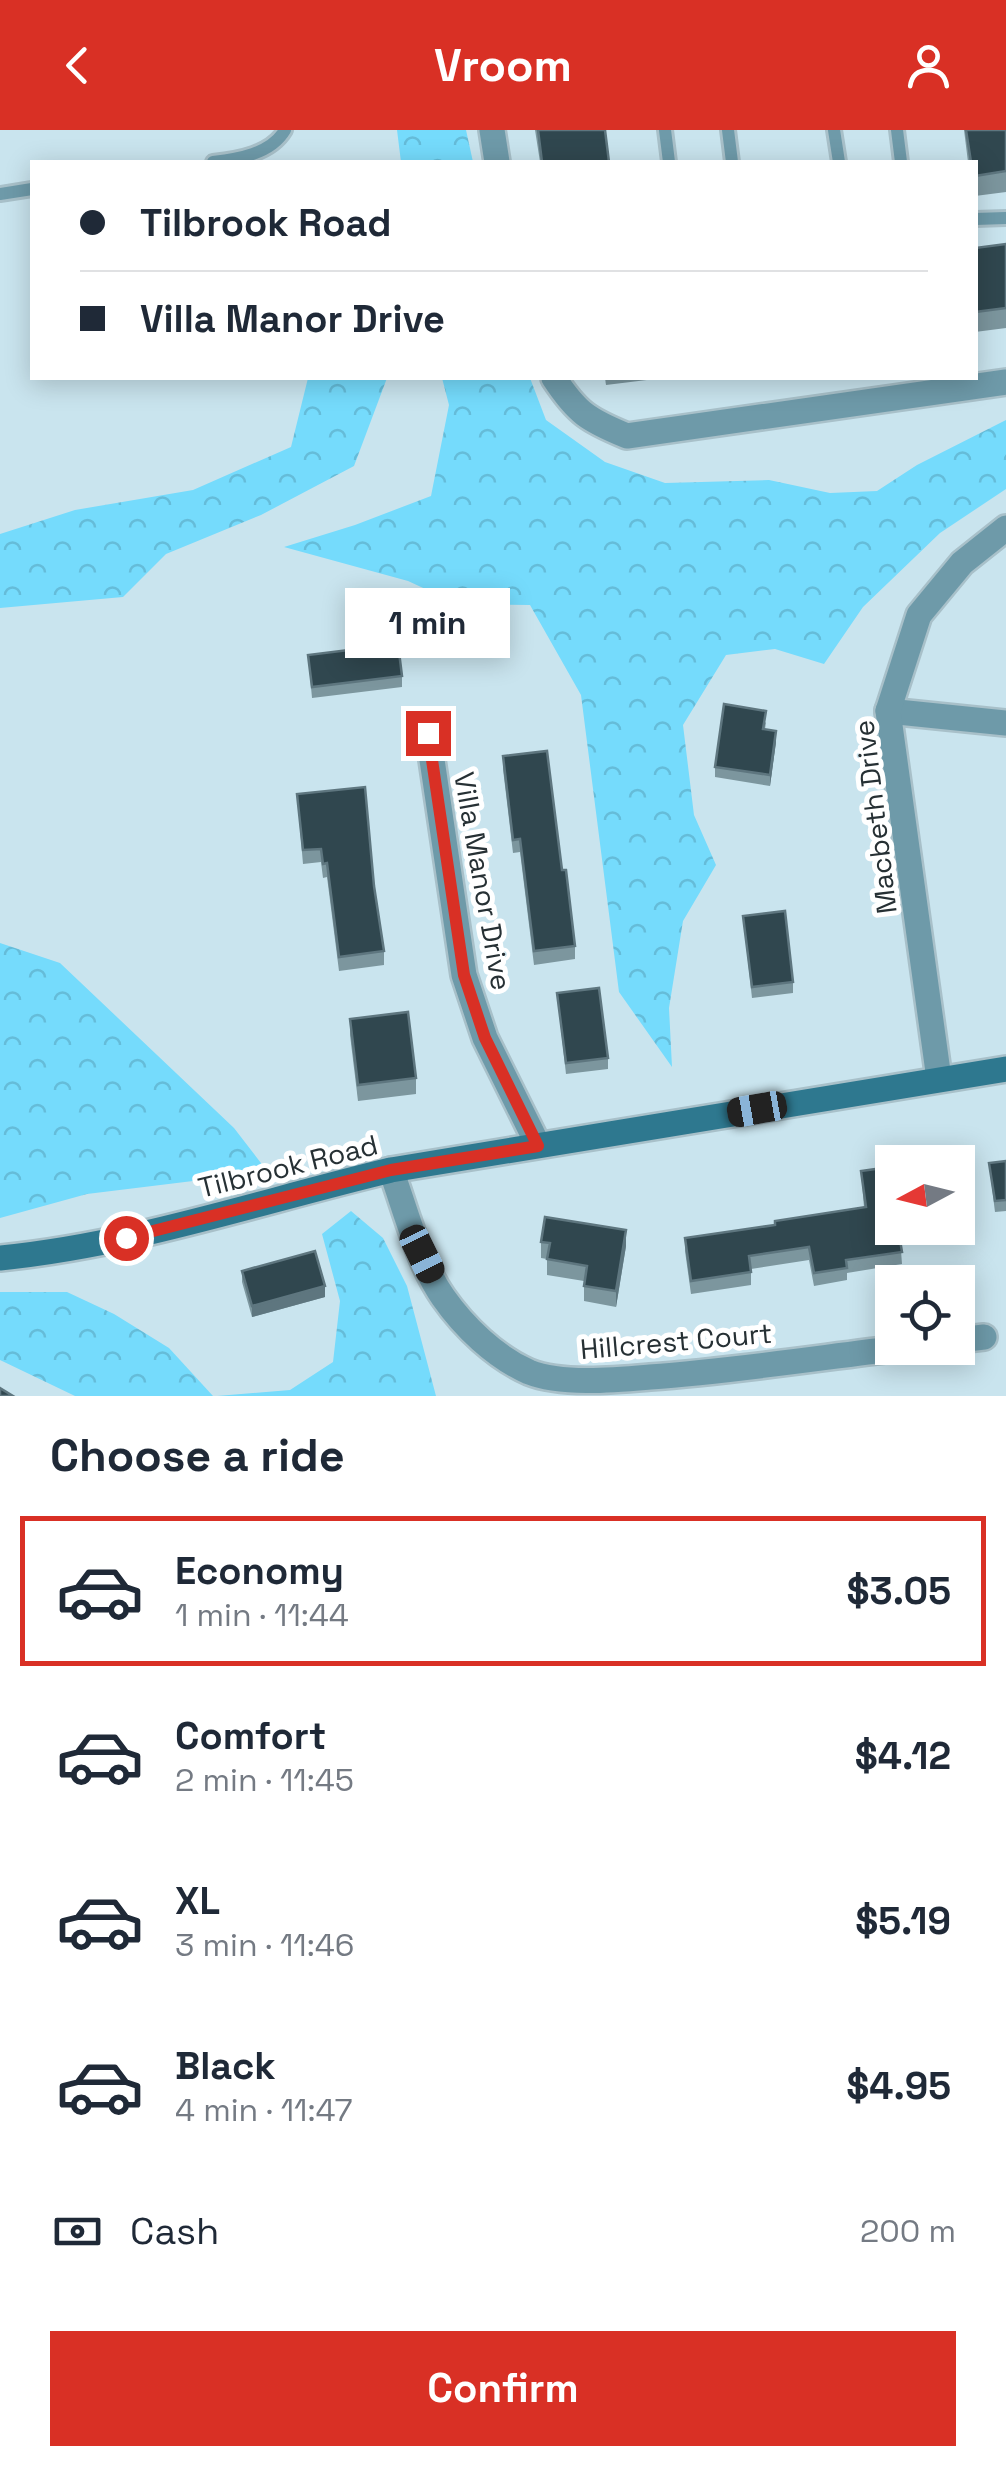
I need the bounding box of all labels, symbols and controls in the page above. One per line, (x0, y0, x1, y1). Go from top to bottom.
text: Vroom (434, 37, 572, 94)
icon: back (50, 38, 105, 93)
icon: person (901, 38, 956, 93)
text: Tilbrook Road (140, 199, 391, 247)
text: Villa Manor Drive (140, 295, 445, 343)
callout: 1 min (346, 588, 510, 658)
text: 1 min (388, 603, 467, 643)
route end (406, 711, 451, 756)
street label: Macbeth Drive (845, 718, 905, 916)
street label: Villa Manor Drive (446, 769, 520, 993)
car (725, 1089, 789, 1129)
street label: Tilbrook Road (195, 1126, 381, 1206)
north arrow (875, 1145, 975, 1245)
map controls (875, 1145, 975, 1365)
route start (104, 1216, 149, 1261)
car (395, 1220, 449, 1288)
button: locate (875, 1265, 975, 1365)
street label: Hillcrest Court (578, 1315, 774, 1367)
text: Choose a ride (50, 1427, 345, 1484)
icon: car (55, 1546, 145, 1636)
text: Economy (175, 1547, 344, 1595)
text: $3.05 (847, 1567, 951, 1615)
text: 1 min · 11:44 (175, 1595, 349, 1635)
icon: car (55, 1711, 145, 1801)
text: Comfort (175, 1712, 326, 1760)
text: $4.12 (855, 1732, 951, 1780)
text: 2 min · 11:45 (175, 1760, 354, 1800)
icon: car (55, 1876, 145, 1966)
text: XL (175, 1877, 220, 1925)
text: $5.19 (855, 1897, 951, 1945)
text: 3 min · 11:46 (175, 1925, 354, 1965)
icon: car (55, 2041, 145, 2131)
text: Black (175, 2042, 276, 2090)
text: $4.95 (846, 2062, 951, 2110)
text: 4 min · 11:47 (175, 2090, 353, 2130)
icon: cash (50, 2204, 105, 2259)
text: Cash (130, 2207, 219, 2255)
text: 200 m (860, 2211, 956, 2251)
button: Confirm (50, 2331, 956, 2446)

